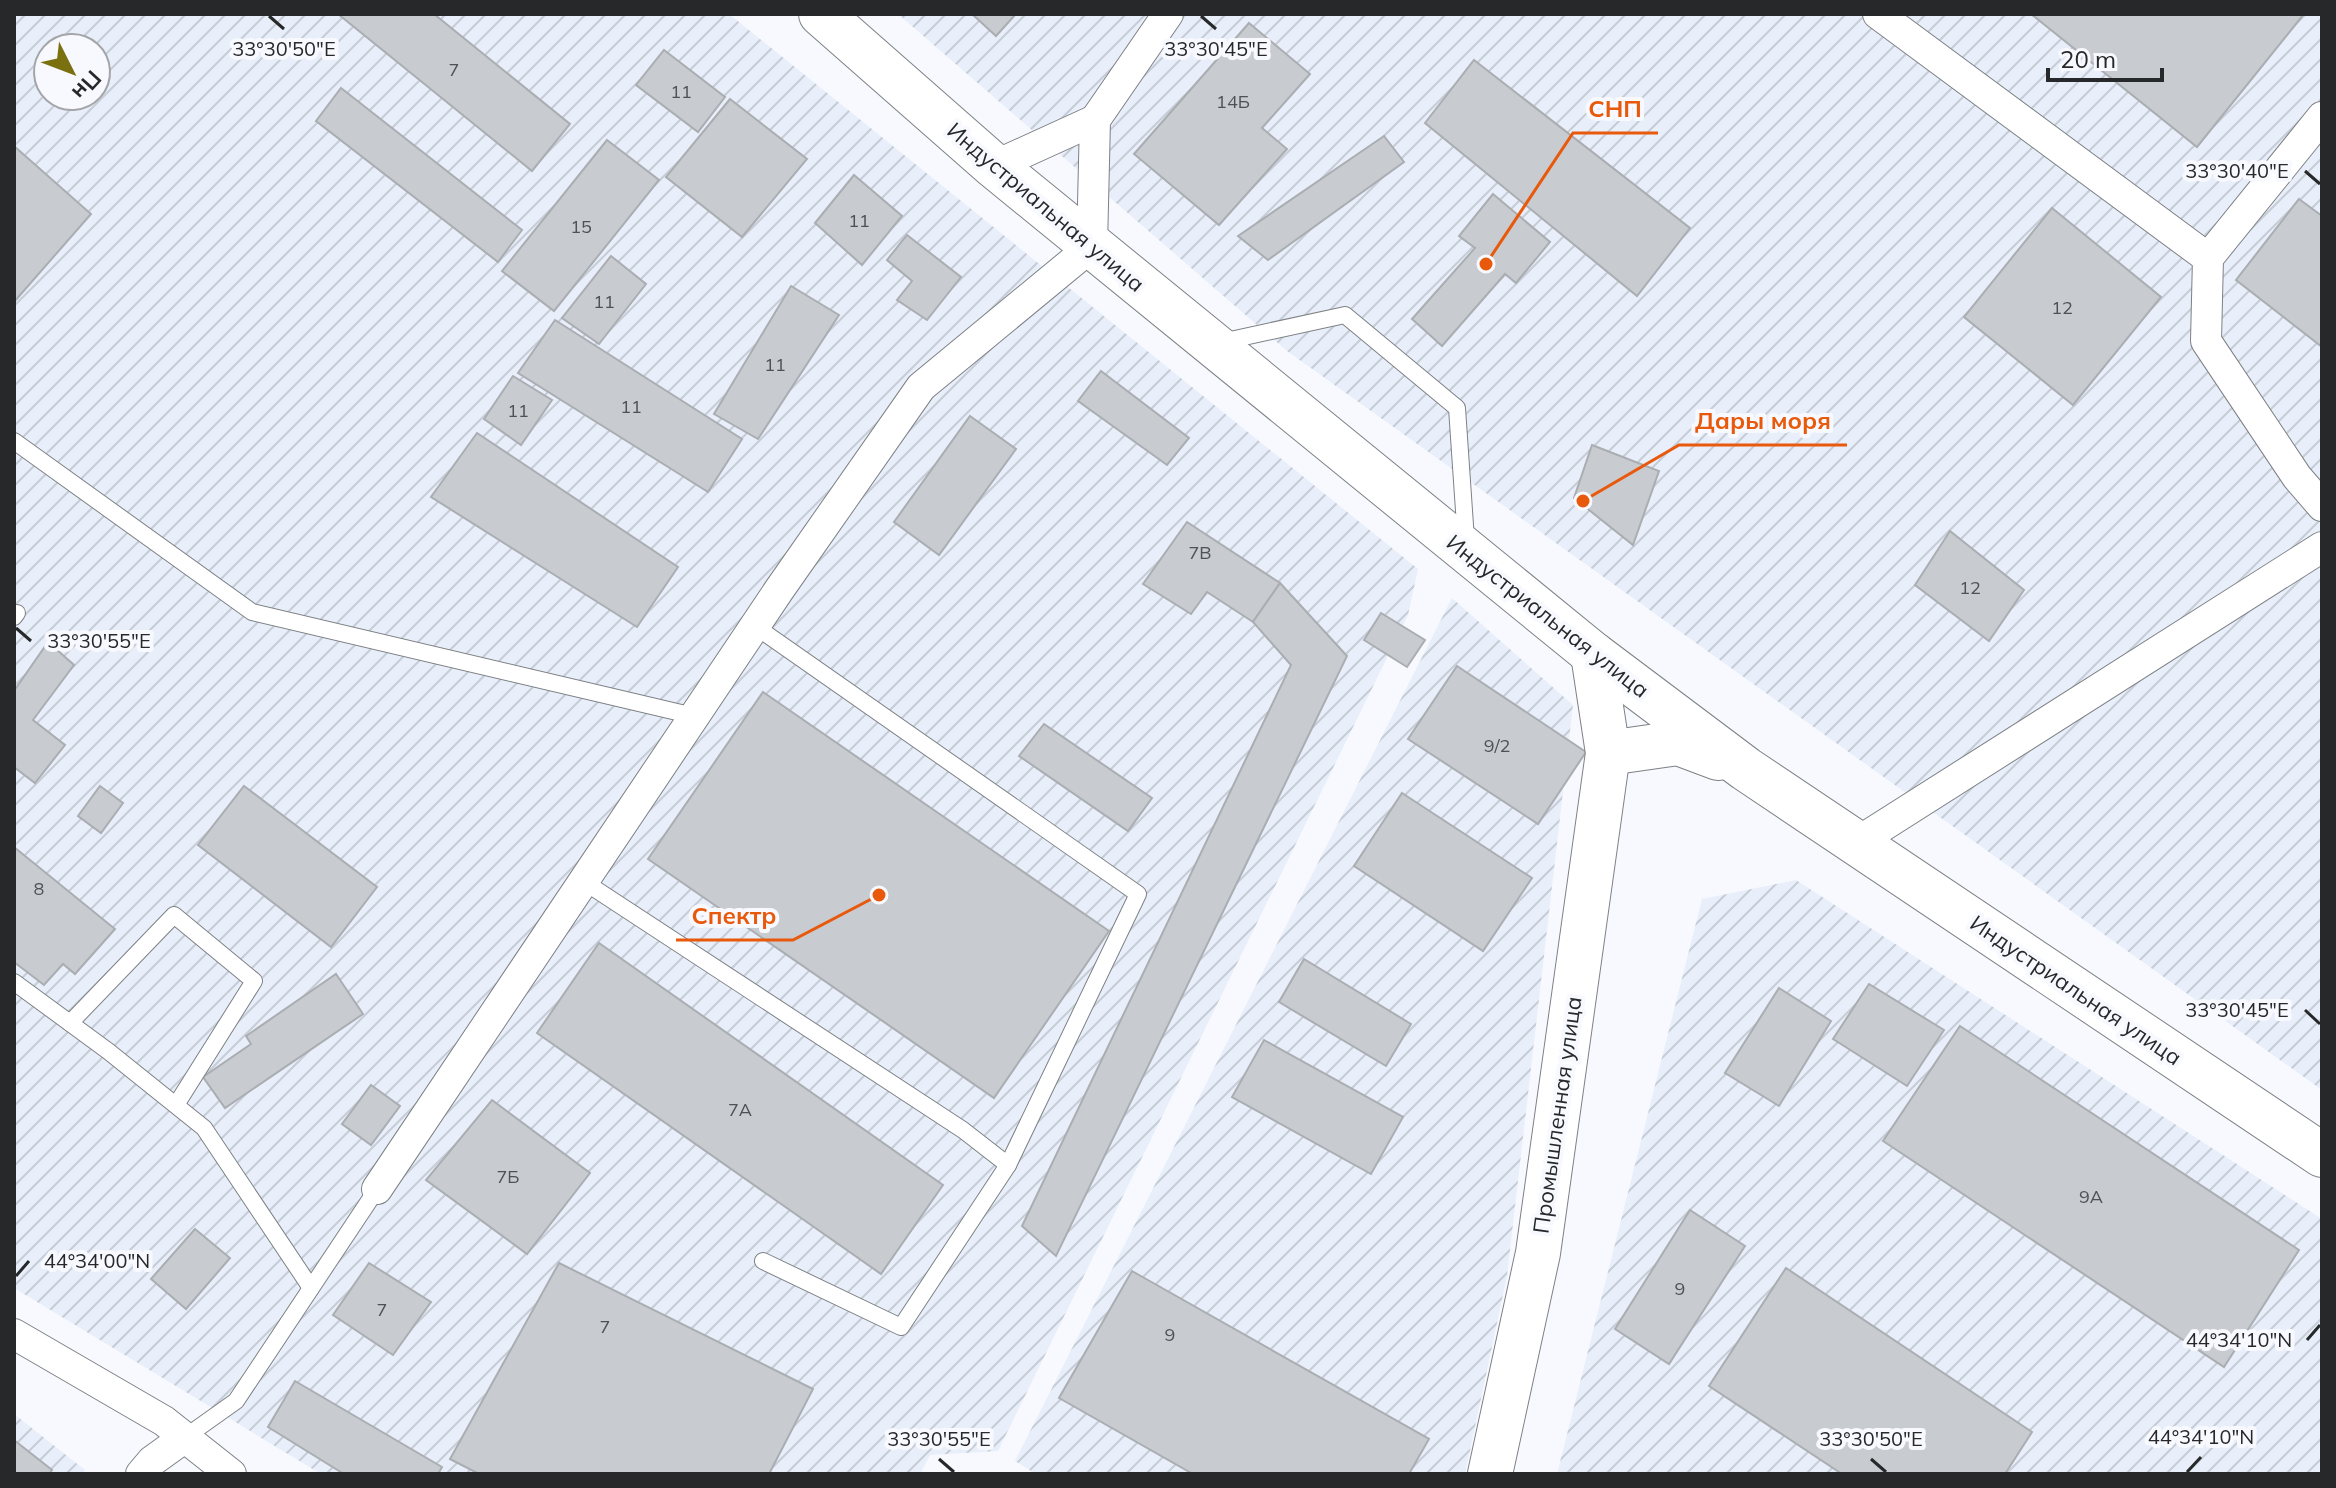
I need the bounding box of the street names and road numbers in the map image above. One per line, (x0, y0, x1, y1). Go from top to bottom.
street label: Индустриальная улица (942, 116, 1150, 298)
street label: Индустриальная улица (1441, 528, 1655, 704)
street label: Индустриальная улица (1965, 909, 2187, 1071)
street label: Промышленная улица (1527, 995, 1587, 1235)

